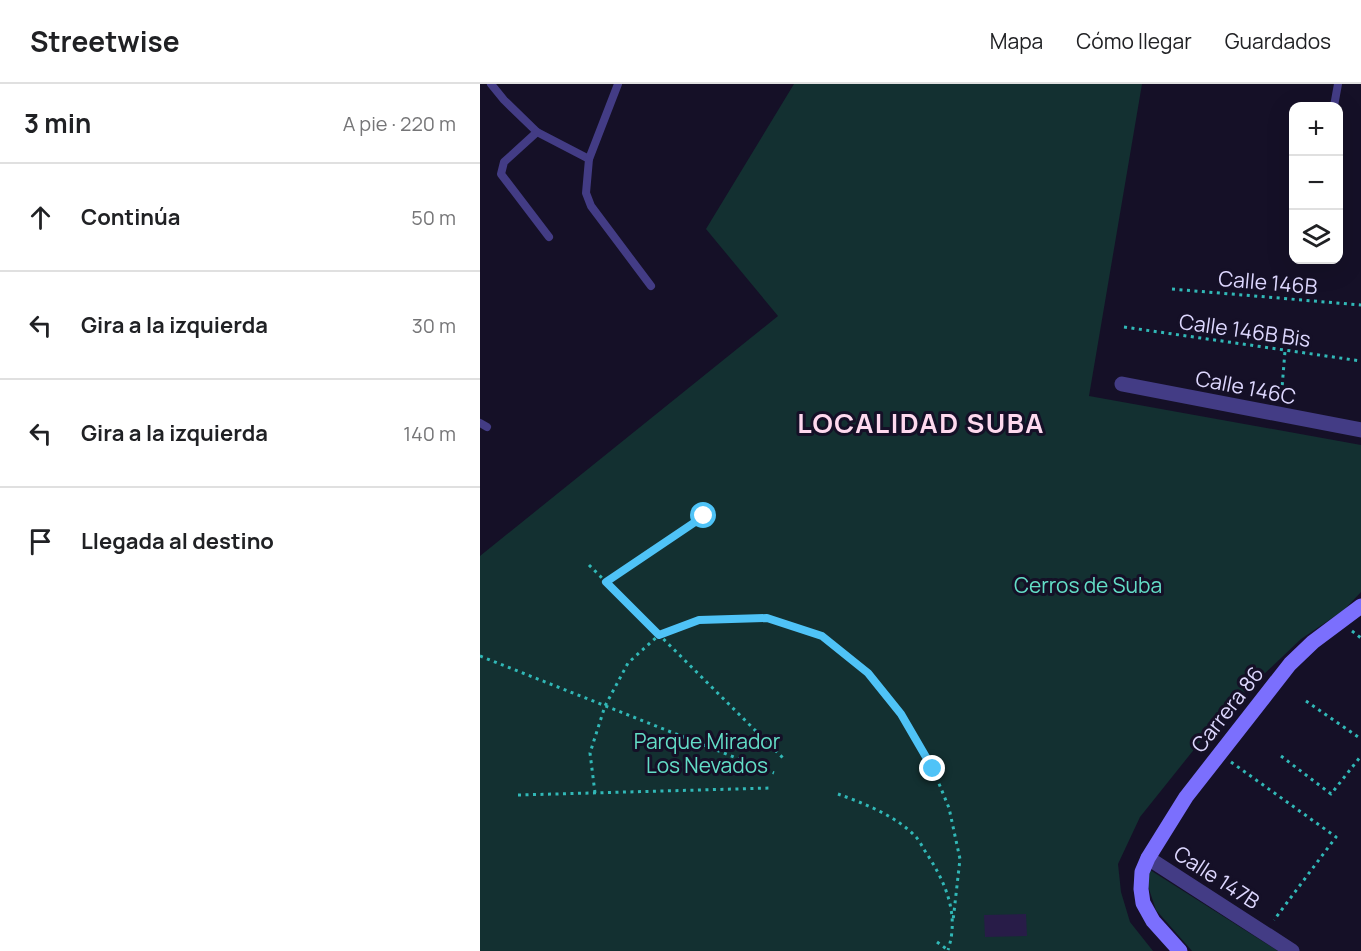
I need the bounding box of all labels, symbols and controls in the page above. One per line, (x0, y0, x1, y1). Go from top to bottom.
text: Streetwise (30, 22, 180, 60)
text: Mapa (990, 27, 1043, 55)
text: Cómo llegar (1076, 27, 1192, 55)
text: Guardados (1225, 27, 1331, 55)
map controls (1289, 102, 1343, 264)
button: + (1289, 102, 1343, 156)
text: 3 min (24, 105, 91, 141)
text: A pie · 220 m (343, 110, 456, 137)
button: − (1289, 156, 1343, 210)
icon: ahead (24, 201, 57, 234)
text: Continúa (81, 202, 181, 232)
text: 50 m (411, 204, 456, 231)
button: layers (1289, 210, 1343, 264)
street label: Calle 146B (1217, 264, 1319, 300)
street label: Calle 146B Bis (1177, 307, 1313, 353)
icon: left (24, 309, 57, 342)
text: Gira a la izquierda (81, 310, 268, 340)
text: 30 m (412, 312, 456, 339)
street label: Calle 146C (1193, 364, 1299, 410)
district label: LOCALIDAD SUBA (797, 404, 1045, 441)
icon: left (24, 417, 57, 450)
text: Gira a la izquierda (81, 418, 268, 448)
text: 140 m (403, 420, 456, 447)
route start (690, 502, 716, 528)
icon: arrive (24, 525, 57, 558)
text: Llegada al destino (81, 526, 274, 556)
park label: Cerros de Suba (1014, 571, 1162, 599)
street label: Carrera 86 (1185, 660, 1269, 758)
park label: Parque Mirador Los Nevados (634, 727, 781, 779)
route end (919, 755, 945, 781)
street label: Calle 147B (1169, 839, 1265, 915)

